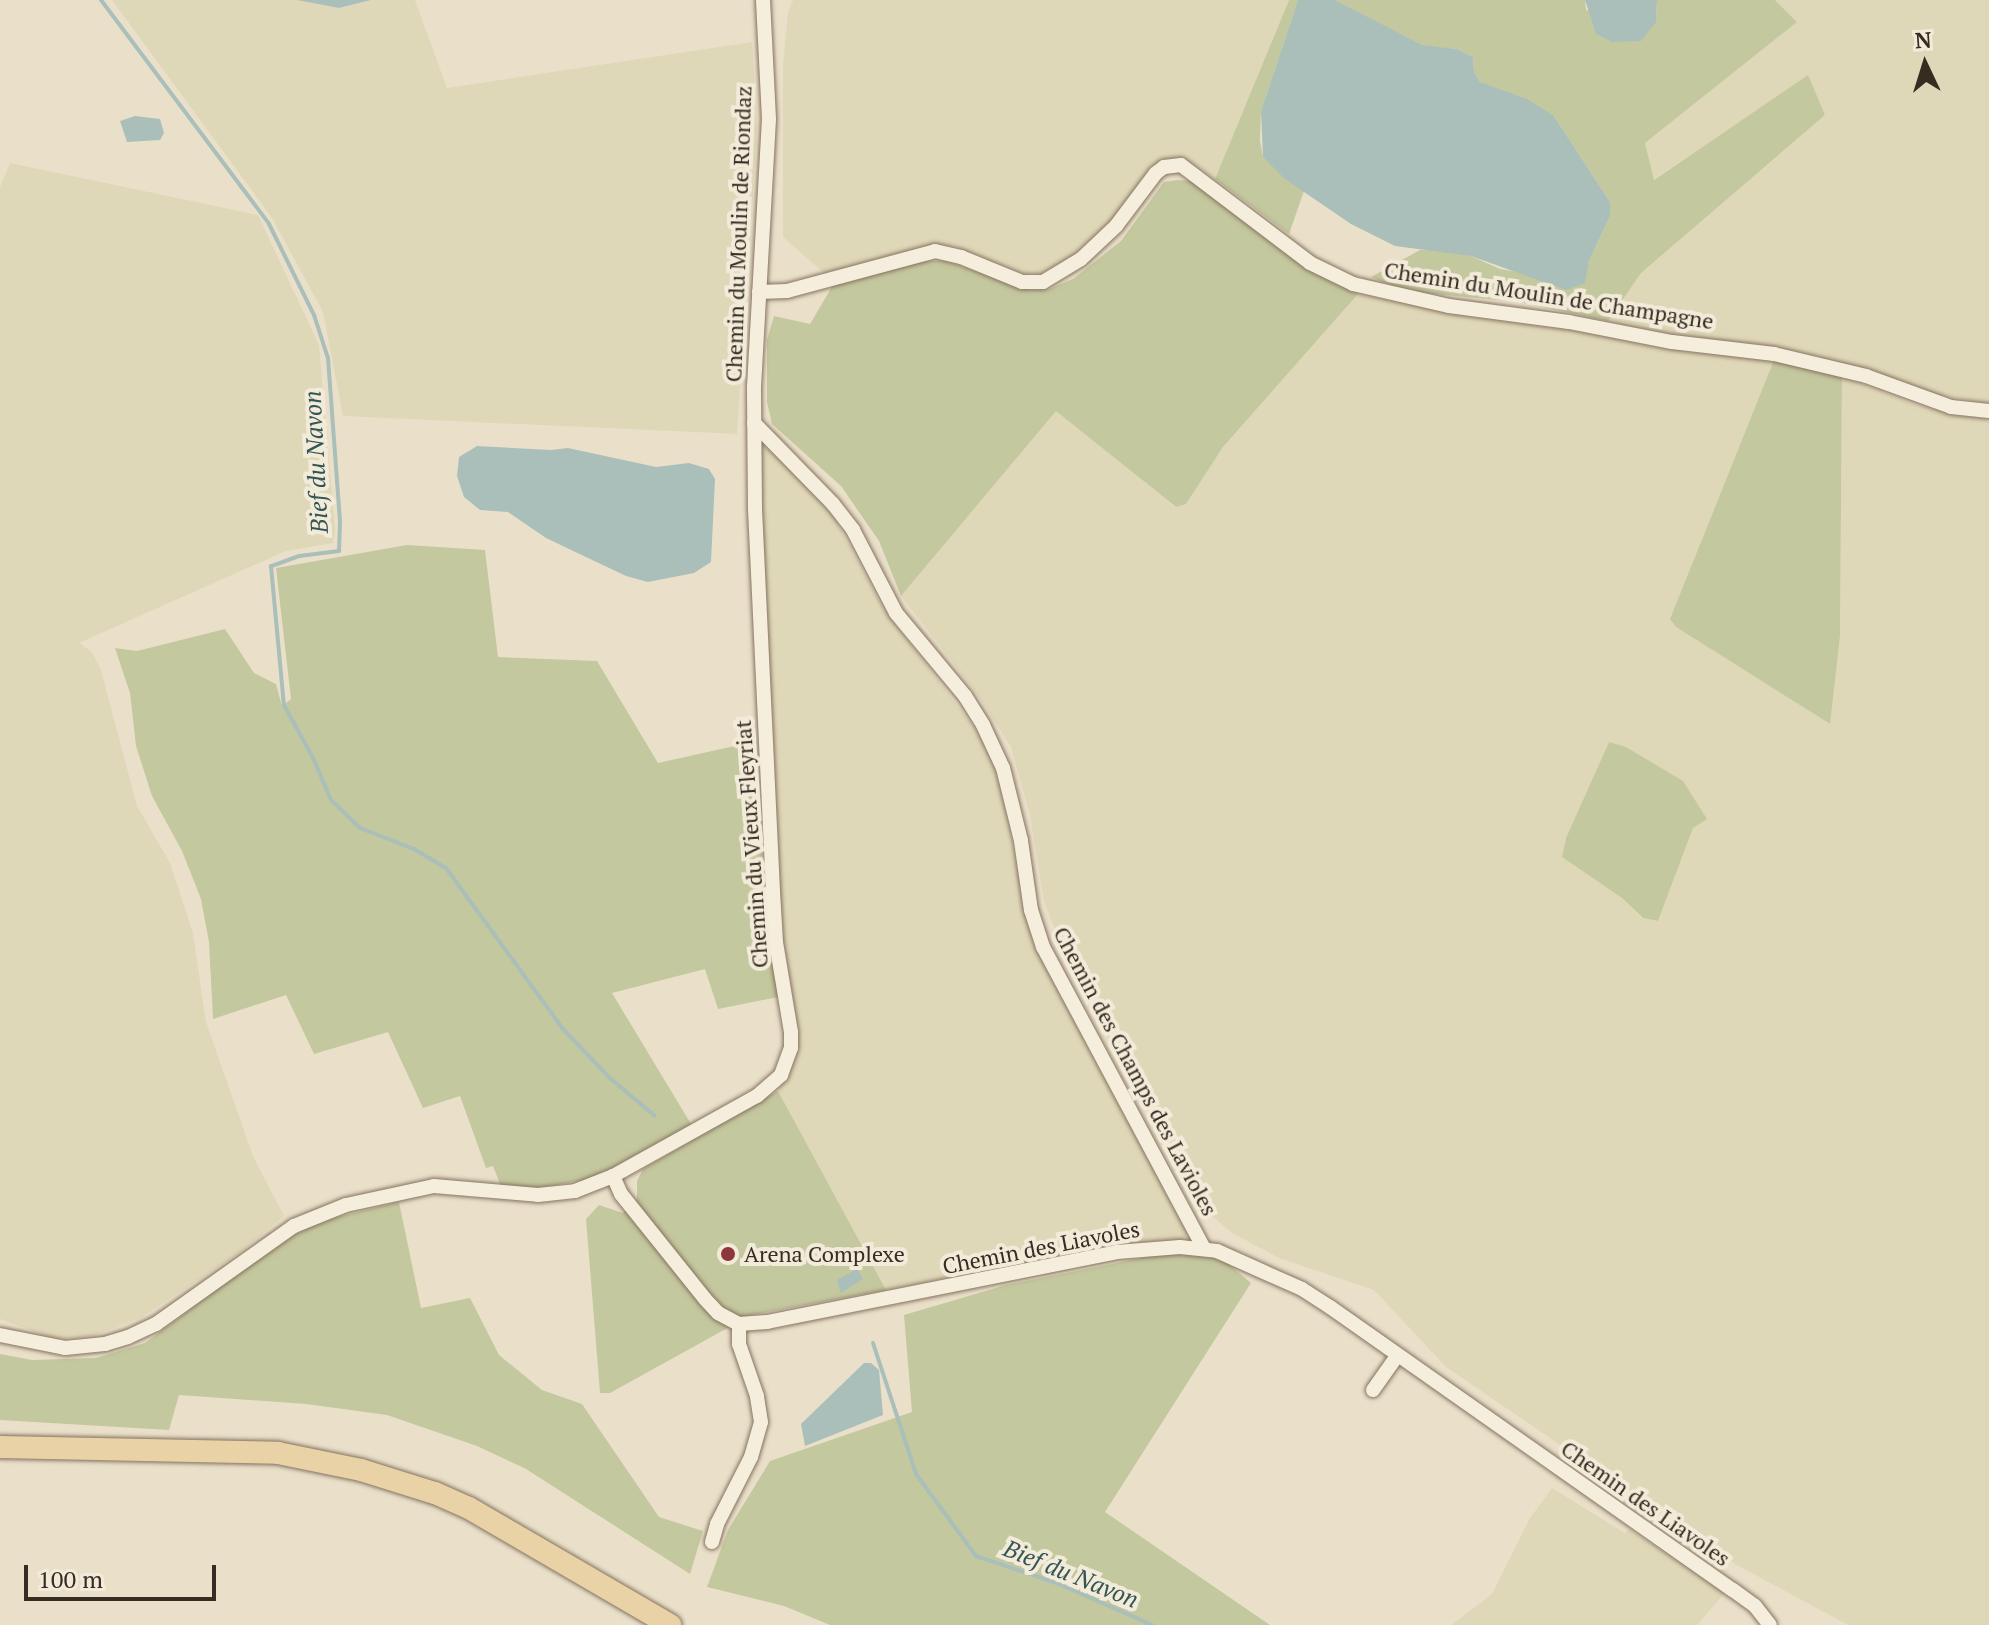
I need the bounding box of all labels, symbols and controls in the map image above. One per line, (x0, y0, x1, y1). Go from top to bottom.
north arrow (1885, 24, 1965, 104)
text: N (1914, 25, 1933, 55)
street label: Chemin du Moulin de Riondaz (720, 85, 756, 383)
street label: Chemin du Moulin de Champagne (1383, 256, 1715, 334)
water label: Bief du Navon (298, 390, 334, 534)
street label: Chemin du Vieux Fleyriat (729, 719, 773, 969)
street label: Chemin des Champs des Lavioles (1048, 922, 1224, 1220)
street label: Chemin des Liavoles (940, 1215, 1142, 1279)
place label: Arena Complexe (744, 1241, 905, 1267)
marker: Arena Complexe (719, 1245, 737, 1263)
street label: Chemin des Liavoles (1556, 1435, 1736, 1571)
water label: Bief du Navon (999, 1534, 1143, 1614)
scale bar (28, 1549, 220, 1599)
text: 100 m (38, 1563, 103, 1595)

